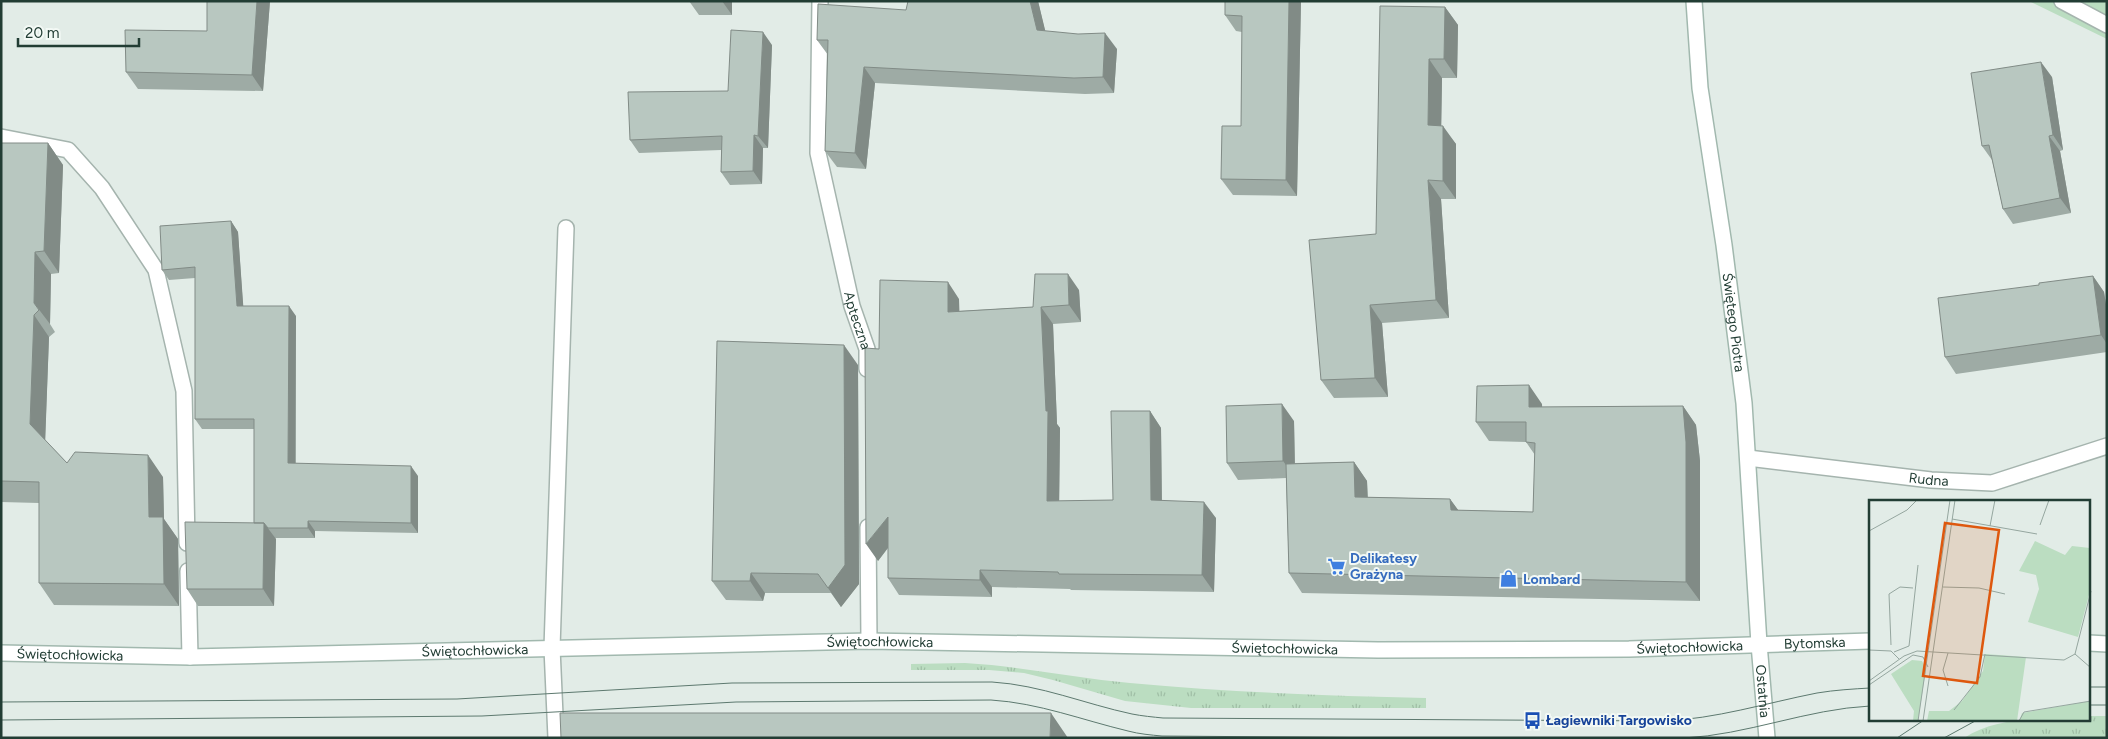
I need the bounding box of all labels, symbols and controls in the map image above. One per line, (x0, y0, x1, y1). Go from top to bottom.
scale bar (18, 15, 139, 47)
text: 20 m (25, 24, 59, 42)
street label: Świętego Piotra (1719, 272, 1748, 373)
street label: Apteczna (840, 290, 874, 352)
street label: Rudna (1908, 469, 1949, 490)
inset map (1869, 500, 2090, 722)
place label: Delikatesy Grażyna (1350, 550, 1418, 583)
supermarket icon: Delikatesy Grażyna (1326, 556, 1346, 576)
shop icon: Lombard (1499, 569, 1519, 589)
place label: Lombard (1523, 571, 1580, 588)
street label: Świętochłowicka (826, 633, 933, 651)
street label: Bytomska (1784, 634, 1846, 653)
street label: Świętochłowicka (1636, 637, 1743, 658)
street label: Świętochłowicka (1231, 639, 1338, 658)
street label: Świętochłowicka (421, 641, 528, 661)
street label: Świętochłowicka (16, 645, 124, 665)
street label: Ostatnia (1752, 664, 1773, 718)
bus stop icon: Łagiewniki Targowisko (1522, 710, 1542, 730)
place label: Łagiewniki Targowisko (1546, 712, 1692, 729)

